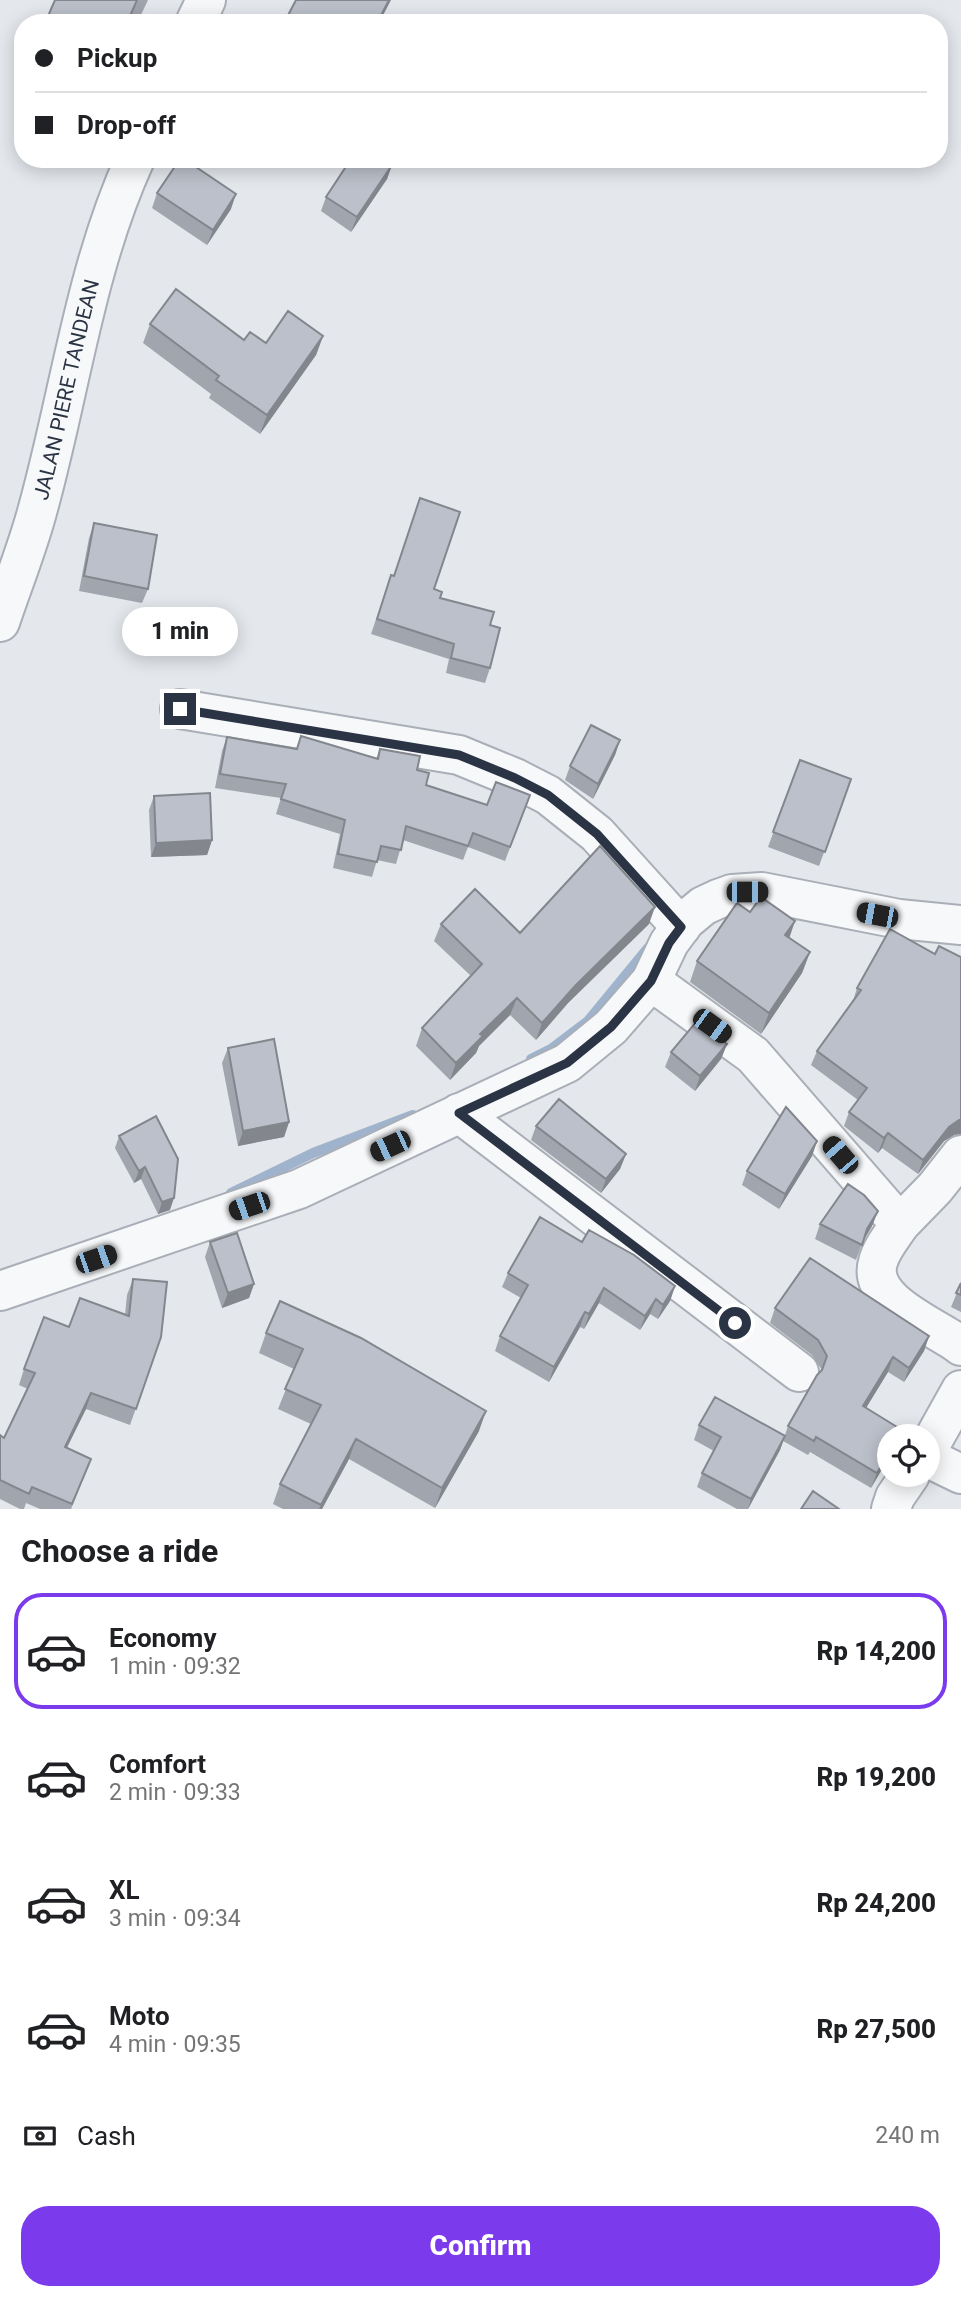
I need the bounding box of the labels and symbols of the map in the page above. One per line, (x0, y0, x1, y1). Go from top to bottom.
street label: JALAN PIERE TANDEAN (29, 277, 104, 503)
callout: 1 min (122, 608, 238, 656)
route end (164, 693, 196, 725)
car (727, 882, 769, 903)
car (855, 901, 900, 929)
car (689, 1005, 736, 1047)
car (367, 1128, 414, 1164)
car (819, 1132, 862, 1178)
car (226, 1189, 273, 1223)
car (73, 1242, 120, 1276)
route start (719, 1307, 751, 1339)

